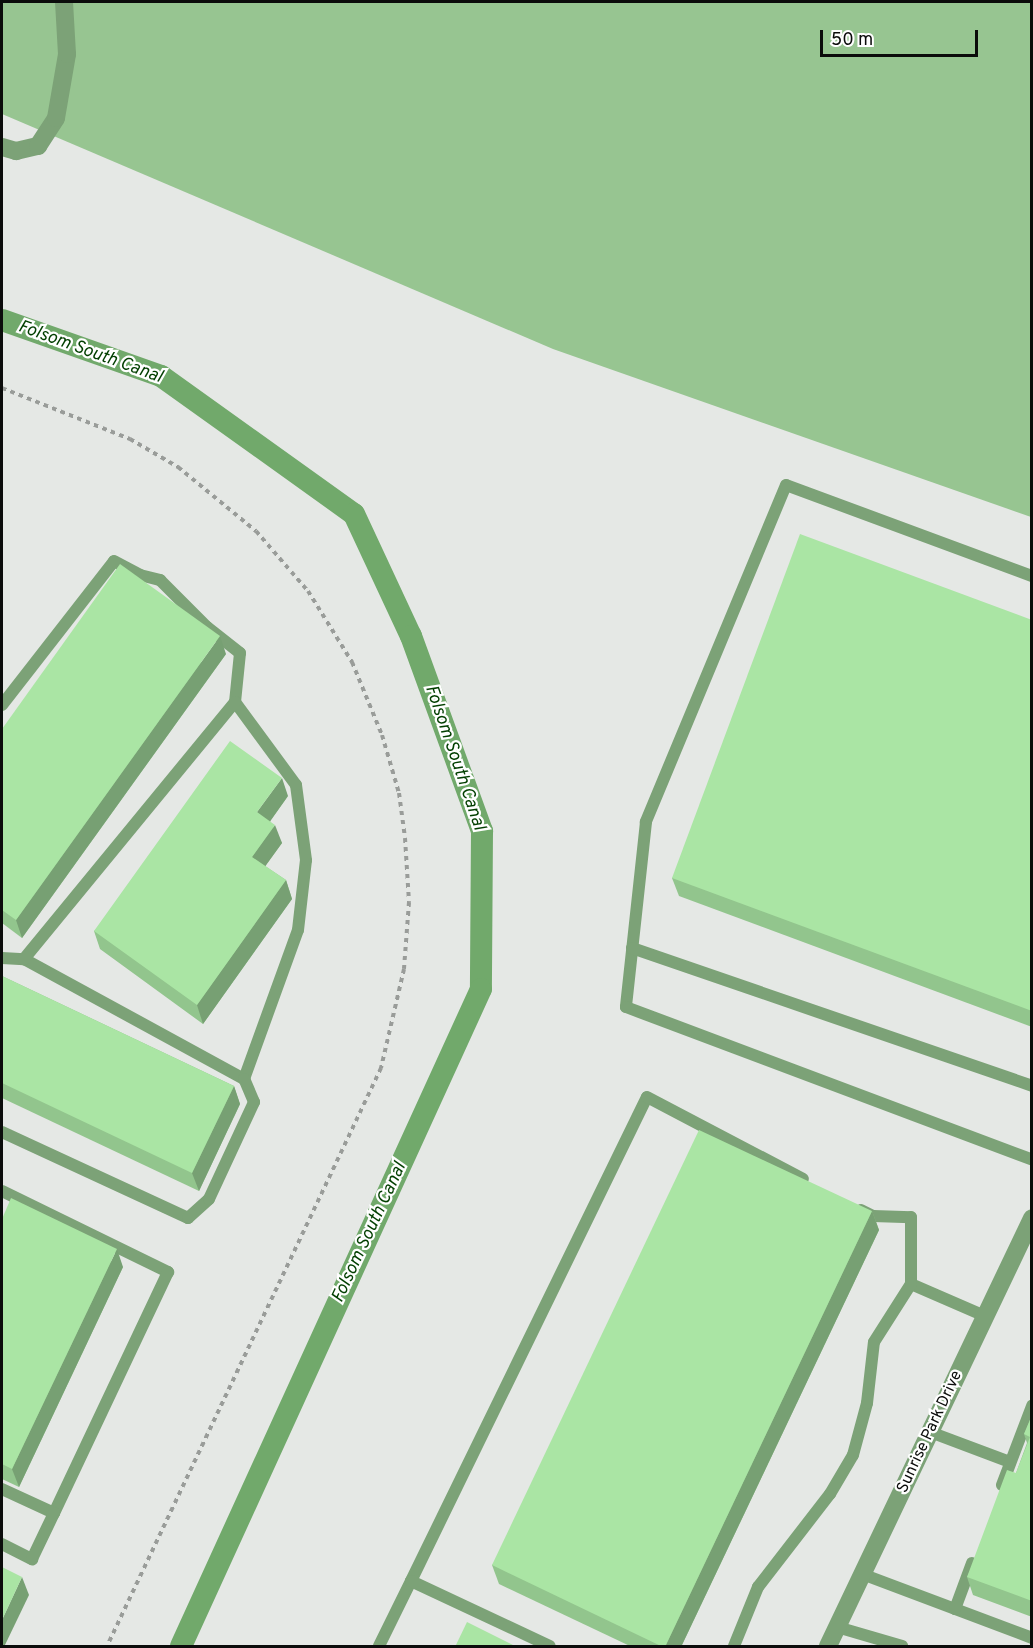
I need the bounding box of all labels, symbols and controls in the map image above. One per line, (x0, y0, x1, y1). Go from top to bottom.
scale bar (823, 18, 980, 56)
text: 50 m (831, 29, 873, 52)
water label: Folsom South Canal (15, 317, 165, 389)
water label: Folsom South Canal (419, 683, 489, 833)
water label: Folsom South Canal (328, 1160, 412, 1306)
street label: Sunrise Park Drive (893, 1368, 967, 1496)

